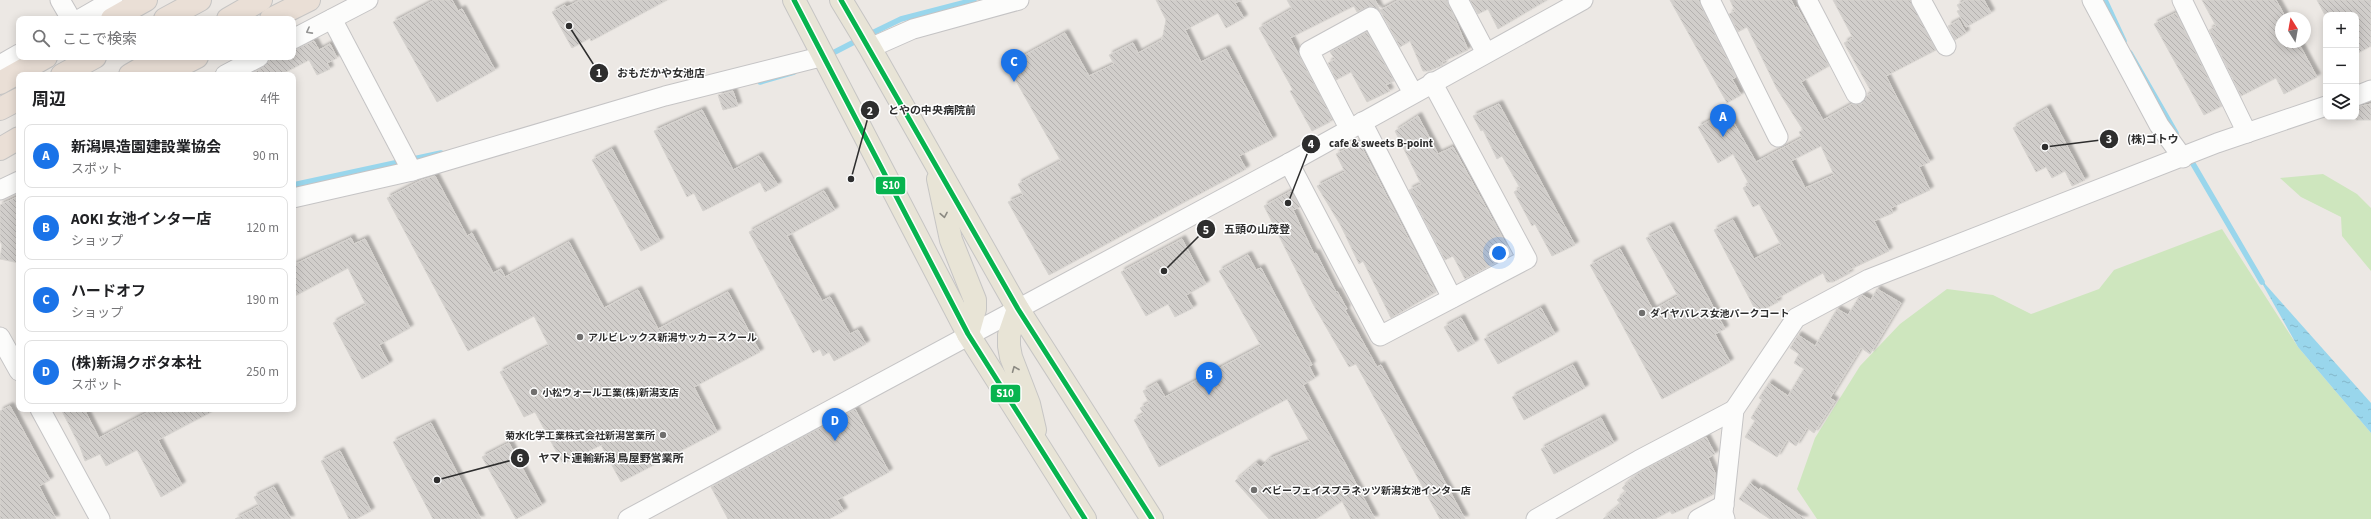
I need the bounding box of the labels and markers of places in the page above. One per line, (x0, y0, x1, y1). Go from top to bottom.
pin: C (1001, 49, 1027, 82)
callout: おもだかや女池店 (589, 62, 713, 85)
callout: とやの中央病院前 (860, 99, 984, 122)
pin: A (1710, 104, 1736, 137)
callout: (株)ゴトウ (2099, 127, 2187, 150)
callout: cafe & sweets B-point (1301, 132, 1441, 155)
callout: 五頭の山茂登 (1196, 218, 1298, 241)
place label: ダイヤパレス女池パークコート (1650, 307, 1790, 321)
marker: ダイヤパレス女池パークコート (1637, 308, 1647, 318)
place label: アルビレックス新潟サッカースクール (588, 331, 757, 345)
marker: アルビレックス新潟サッカースクール (575, 332, 585, 342)
pin: B (1196, 362, 1222, 395)
place label: 小松ウォール工業(株)新潟支店 (542, 386, 679, 400)
marker: 小松ウォール工業(株)新潟支店 (529, 387, 539, 397)
pin: D (822, 408, 848, 441)
place label: 菊水化学工業株式会社新潟営業所 (505, 429, 655, 443)
marker: 菊水化学工業株式会社新潟営業所 (658, 430, 668, 440)
callout: ヤマト運輸新潟 鳥屋野営業所 (510, 446, 691, 469)
place label: ベビーフェイスプラネッツ新潟女池インター店 (1262, 484, 1471, 498)
marker: ベビーフェイスプラネッツ新潟女池インター店 (1249, 485, 1259, 495)

